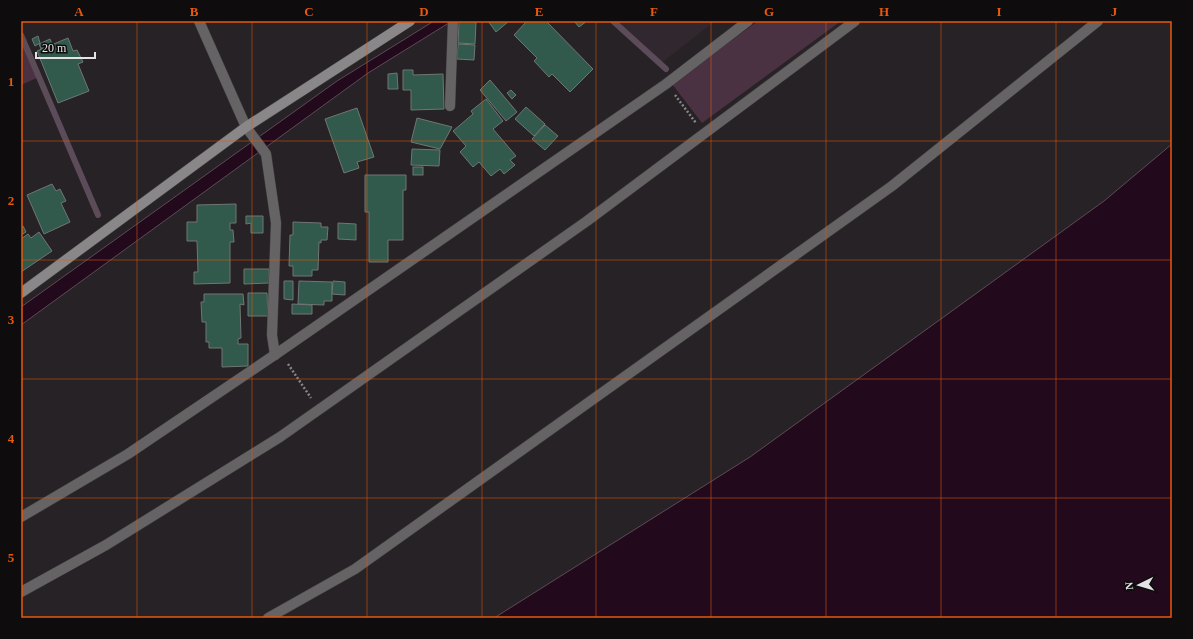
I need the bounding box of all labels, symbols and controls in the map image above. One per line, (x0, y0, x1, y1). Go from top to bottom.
text: A (74, 4, 84, 19)
text: B (190, 4, 199, 19)
text: C (304, 4, 314, 19)
text: D (419, 4, 429, 19)
text: E (535, 4, 543, 19)
text: F (650, 4, 658, 19)
text: G (764, 4, 774, 19)
text: H (879, 4, 889, 19)
text: I (996, 4, 1002, 19)
text: J (1111, 4, 1118, 19)
scale bar (36, 34, 95, 60)
text: 20 m (42, 41, 67, 55)
text: 1 (8, 74, 14, 89)
text: 2 (8, 193, 14, 208)
text: 3 (8, 312, 15, 327)
text: 4 (8, 431, 15, 446)
text: 5 (8, 550, 15, 565)
north arrow (1119, 565, 1159, 605)
text: N (1123, 581, 1135, 590)

